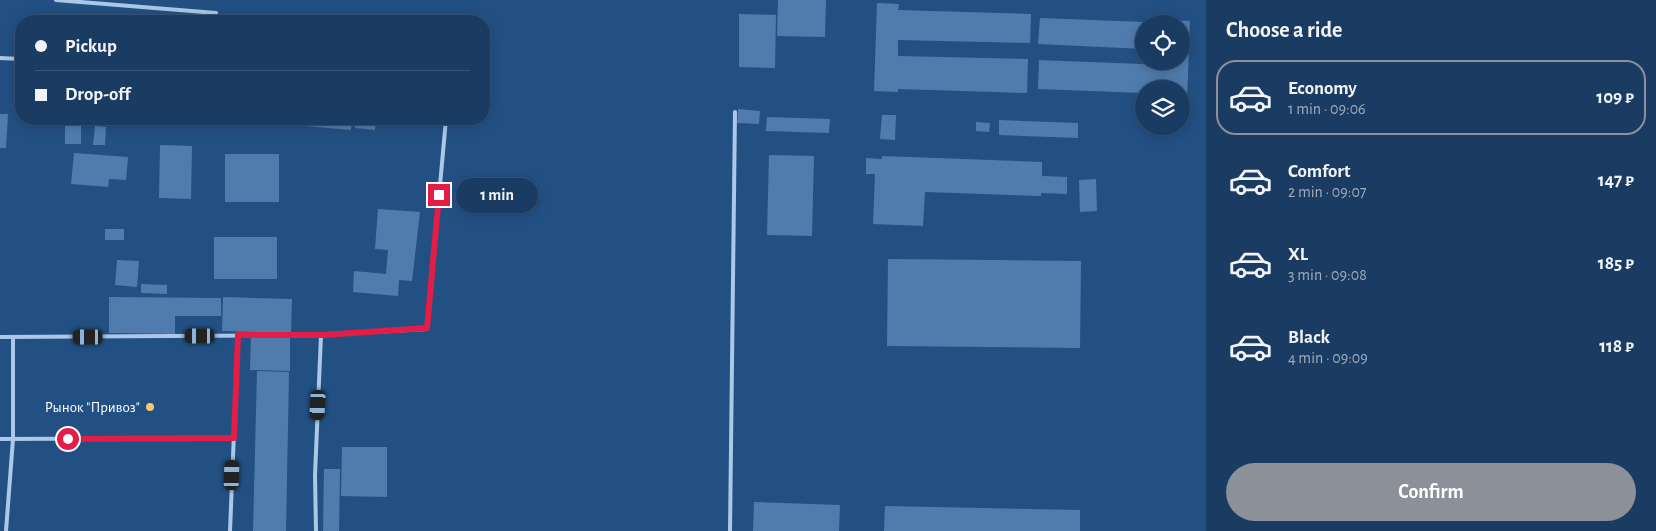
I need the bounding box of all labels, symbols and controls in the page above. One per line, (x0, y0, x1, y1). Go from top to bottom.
map controls (1135, 15, 1190, 135)
button: locate (1135, 15, 1190, 70)
text: Choose a ride (1226, 19, 1342, 41)
text: Pickup (65, 37, 117, 56)
icon: car (1228, 75, 1273, 120)
text: Economy (1288, 79, 1357, 98)
button: layers (1135, 80, 1190, 135)
text: Drop-off (65, 85, 130, 104)
text: 109 ₽ (1596, 88, 1634, 107)
text: 1 min · 09:06 (1288, 101, 1366, 117)
icon: car (1228, 158, 1273, 203)
text: Comfort (1288, 162, 1350, 181)
text: 147 ₽ (1598, 171, 1634, 190)
callout: 1 min (456, 178, 539, 212)
route end (428, 184, 450, 206)
text: 2 min · 09:07 (1288, 184, 1367, 200)
text: 1 min (480, 187, 514, 203)
icon: car (1228, 241, 1273, 286)
text: XL (1288, 245, 1308, 264)
text: 185 ₽ (1598, 254, 1634, 273)
text: 3 min · 09:08 (1288, 267, 1367, 283)
icon: car (1228, 324, 1273, 369)
text: Black (1288, 328, 1330, 347)
car (185, 329, 215, 344)
car (73, 330, 103, 345)
text: 118 ₽ (1599, 337, 1634, 356)
text: 4 min · 09:09 (1288, 350, 1368, 366)
car (309, 390, 326, 420)
place label: Рынок "Привоз" (45, 400, 140, 415)
marker: Рынок "Привоз" (144, 401, 156, 413)
route start (57, 428, 79, 450)
car (223, 460, 240, 490)
button: Confirm (1226, 463, 1636, 521)

